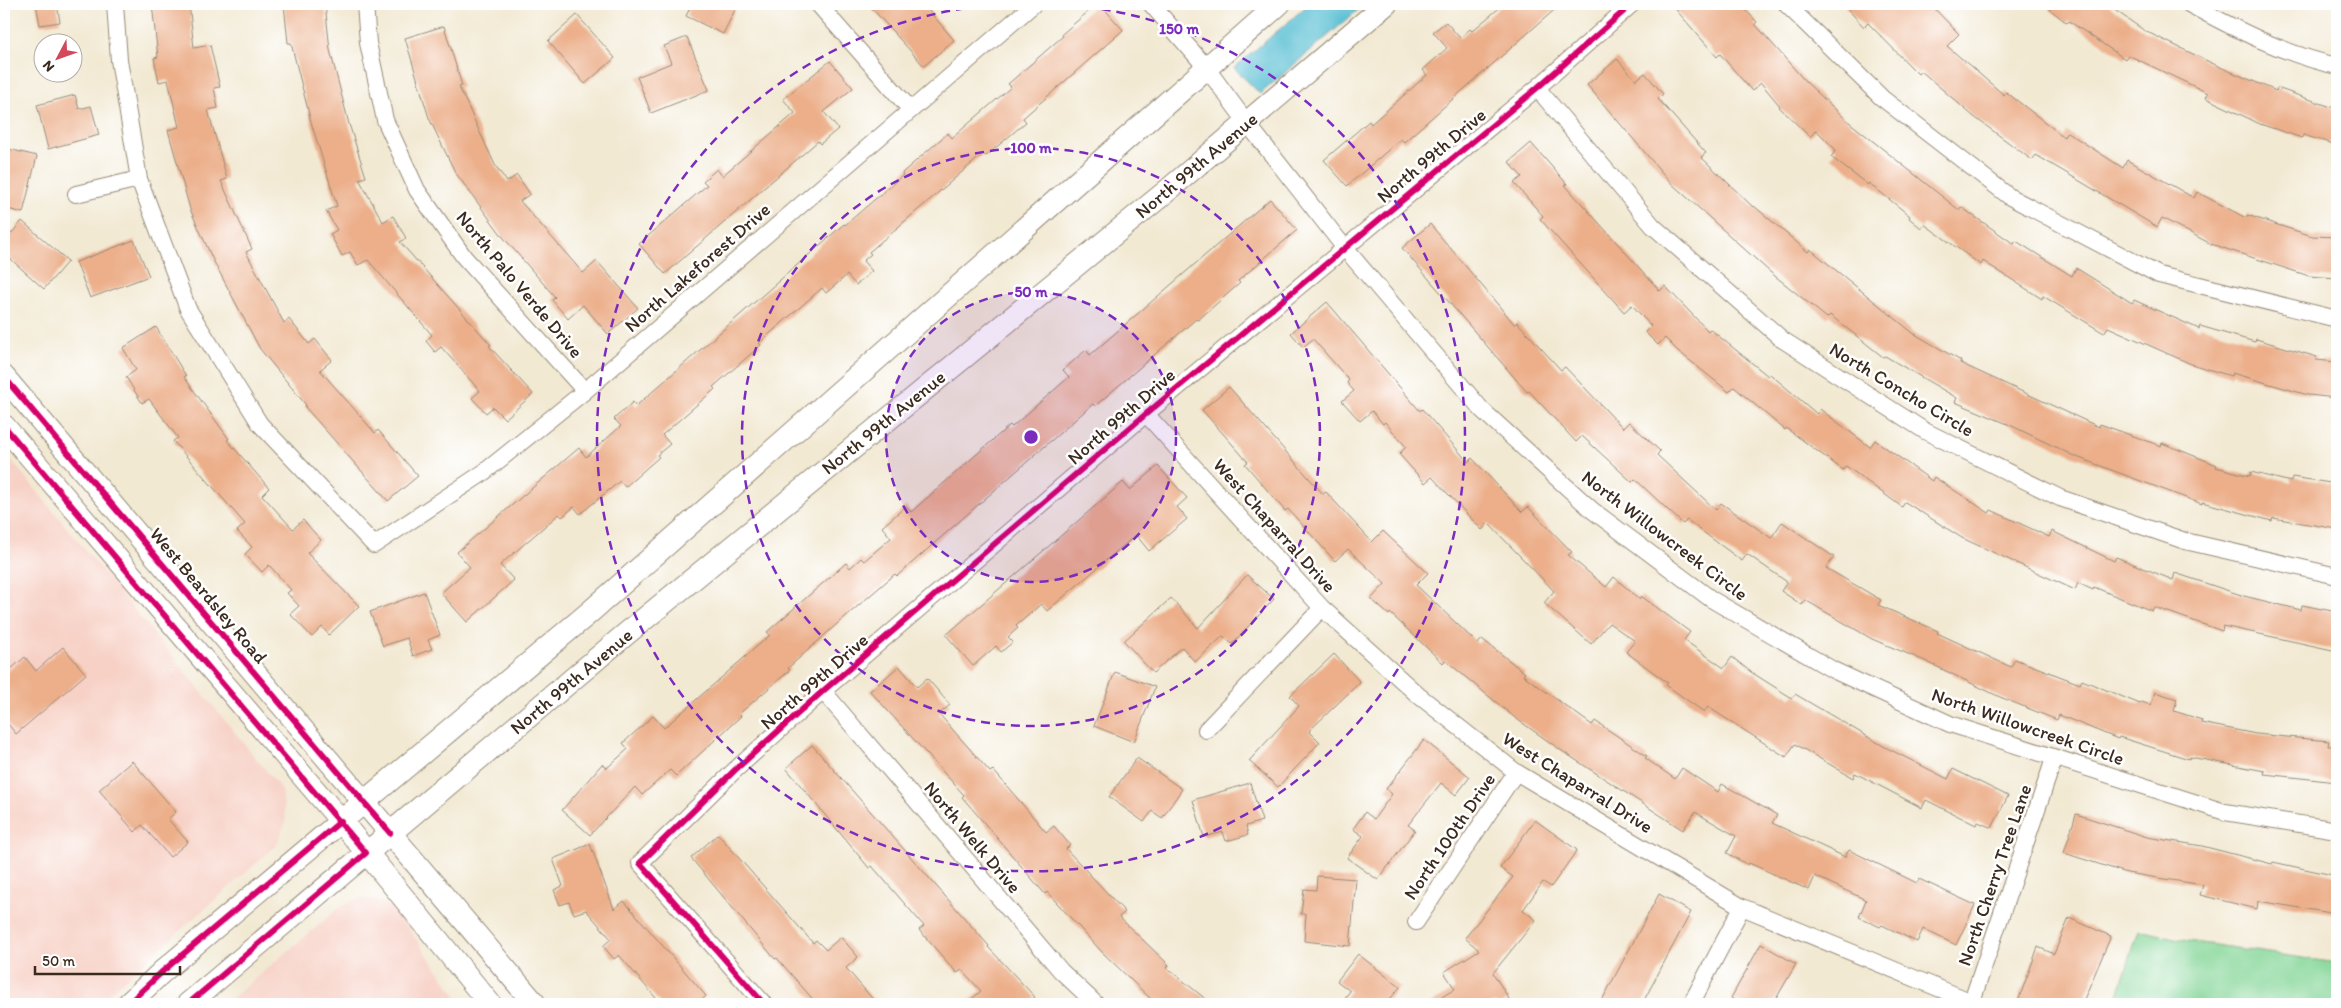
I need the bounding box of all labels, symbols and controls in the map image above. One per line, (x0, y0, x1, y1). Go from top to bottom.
text: 150 m (1159, 20, 1199, 38)
north arrow (32, 32, 82, 82)
text: N (39, 57, 58, 75)
street label: North 99th Drive (1372, 103, 1491, 208)
street label: North 99th Avenue (1130, 107, 1262, 223)
text: 100 m (1010, 139, 1052, 157)
street label: North Lakeforest Drive (620, 198, 775, 337)
street label: North Palo Verde Drive (451, 206, 588, 363)
text: 50 m (1014, 283, 1048, 301)
street label: North Concho Circle (1825, 337, 1978, 442)
street label: North 99th Drive (1063, 363, 1180, 469)
street label: North 99th Avenue (817, 365, 950, 479)
centre of rings (1022, 428, 1040, 446)
street label: West Chaparral Drive (1208, 453, 1341, 597)
street label: North Willowcreek Circle (1577, 465, 1752, 605)
street label: West Beardsley Road (145, 523, 272, 668)
street label: North 99th Avenue (505, 623, 637, 739)
street label: North 99th Drive (756, 628, 873, 734)
street label: North Willowcreek Circle (1929, 683, 2127, 770)
street label: West Chaparral Drive (1498, 727, 1657, 838)
street label: North 100th Drive (1399, 769, 1500, 904)
street label: North Welk Drive (919, 777, 1026, 898)
street label: North Cherry Tree Lane (1953, 781, 2036, 969)
scale bar (35, 943, 180, 975)
text: 50 m (42, 952, 75, 970)

